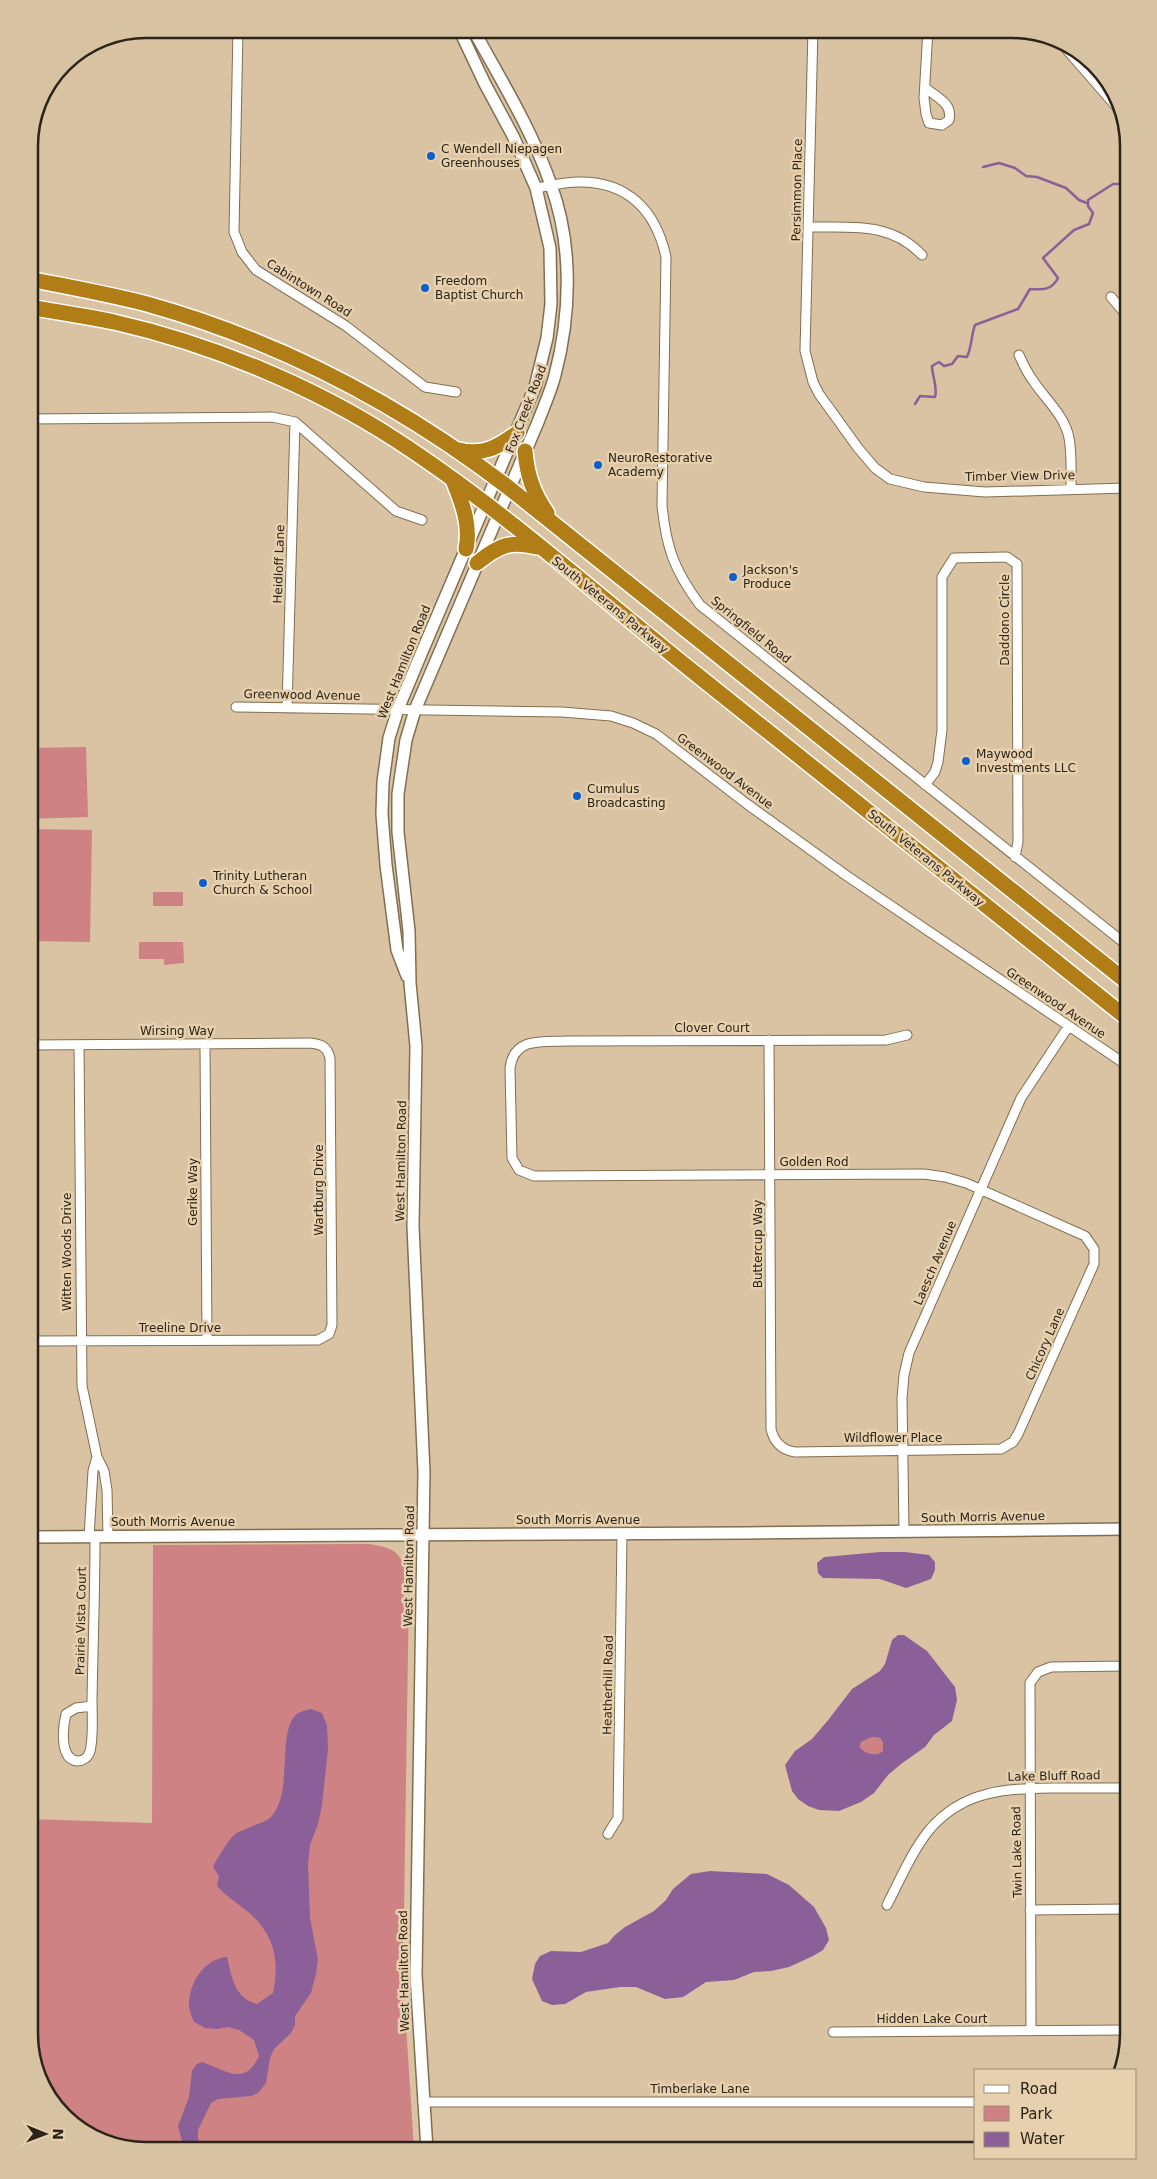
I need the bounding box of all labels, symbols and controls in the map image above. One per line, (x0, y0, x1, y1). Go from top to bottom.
street label: Persimmon Place (789, 139, 805, 241)
place label: C Wendell Niepagen Greenhouses (441, 142, 562, 170)
marker: C Wendell Niepagen Greenhouses (425, 150, 437, 162)
street label: Cabintown Road (264, 256, 354, 320)
place label: Freedom Baptist Church (435, 274, 523, 302)
marker: Freedom Baptist Church (419, 282, 431, 294)
street label: Fox Creek Road (503, 363, 549, 455)
place label: NeuroRestorative Academy (608, 451, 712, 479)
marker: NeuroRestorative Academy (592, 459, 604, 471)
street label: Timber View Drive (964, 468, 1075, 484)
street label: Heidloff Lane (271, 524, 287, 604)
street label: South Veterans Parkway (549, 554, 671, 656)
place label: Jackson's Produce (742, 563, 798, 591)
marker: Jackson's Produce (727, 571, 739, 583)
street label: Daddono Circle (998, 574, 1012, 666)
street label: Springfield Road (708, 594, 794, 666)
street label: West Hamilton Road (375, 603, 433, 721)
street label: Greenwood Avenue (243, 687, 361, 703)
street label: Greenwood Avenue (674, 730, 776, 812)
place label: Maywood Investments LLC (976, 747, 1076, 775)
marker: Maywood Investments LLC (960, 755, 972, 767)
place label: Cumulus Broadcasting (587, 782, 666, 810)
marker: Cumulus Broadcasting (571, 790, 583, 802)
street label: South Veterans Parkway (865, 807, 987, 909)
place label: Trinity Lutheran Church & School (212, 869, 312, 897)
marker: Trinity Lutheran Church & School (197, 877, 209, 889)
street label: Greenwood Avenue (1004, 965, 1108, 1041)
street label: Clover Court (674, 1021, 750, 1035)
street label: Wirsing Way (140, 1024, 214, 1038)
street label: West Hamilton Road (393, 1100, 409, 1222)
street label: Wartburg Drive (312, 1144, 326, 1236)
street label: Golden Rod (779, 1155, 849, 1169)
street label: Gerike Way (186, 1158, 200, 1226)
street label: Witten Woods Drive (60, 1193, 74, 1311)
street label: Buttercup Way (751, 1200, 765, 1288)
street label: Laesch Avenue (911, 1219, 959, 1307)
street label: Chicory Lane (1023, 1305, 1067, 1383)
street label: Treeline Drive (138, 1321, 221, 1335)
street label: Wildflower Place (844, 1431, 942, 1445)
street label: West Hamilton Road (401, 1505, 417, 1627)
street label: South Morris Avenue (921, 1509, 1045, 1525)
street label: South Morris Avenue (516, 1513, 640, 1527)
street label: South Morris Avenue (111, 1515, 235, 1529)
street label: Prairie Vista Court (73, 1566, 89, 1675)
street label: Heatherhill Road (600, 1635, 616, 1735)
street label: Lake Bluff Road (1007, 1768, 1101, 1784)
street label: Twin Lake Road (1009, 1806, 1025, 1899)
street label: West Hamilton Road (396, 1910, 412, 2032)
street label: Hidden Lake Court (876, 2012, 988, 2026)
legend (974, 2069, 1137, 2159)
text: Road (1020, 2080, 1058, 2098)
street label: Timberlake Lane (649, 2082, 750, 2096)
text: Park (1020, 2105, 1053, 2123)
north arrow (20, 2109, 70, 2159)
text: N (50, 2128, 66, 2140)
text: Water (1020, 2130, 1065, 2148)

